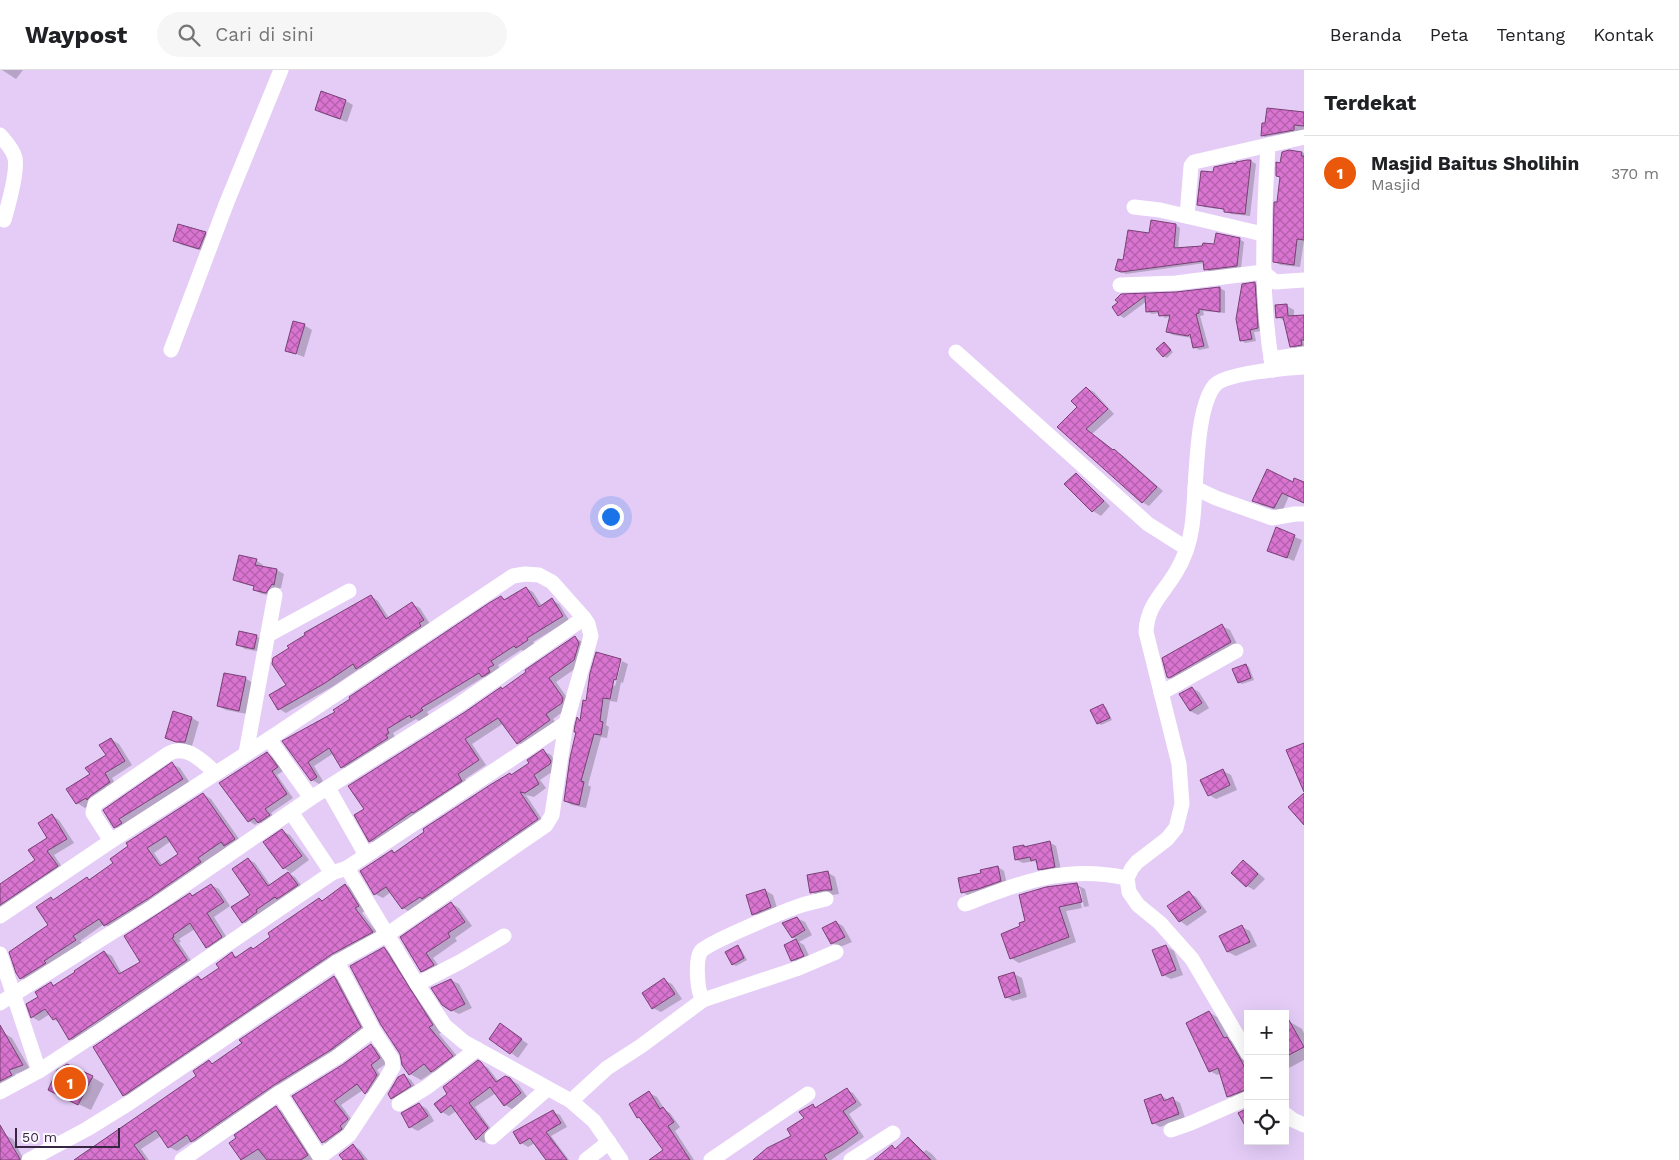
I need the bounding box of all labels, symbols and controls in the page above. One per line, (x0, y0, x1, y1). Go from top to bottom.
search box (157, 12, 507, 57)
text: Waypost (25, 21, 127, 49)
icon: search (175, 21, 203, 49)
text: Cari di sini (215, 23, 314, 46)
text: Beranda (1330, 24, 1402, 45)
text: Peta (1430, 24, 1468, 45)
text: Tentang (1496, 24, 1565, 45)
text: Kontak (1593, 24, 1654, 45)
text: Terdekat (1324, 90, 1416, 115)
text: Masjid Baitus Sholihin (1371, 152, 1579, 175)
text: 1 (1337, 164, 1343, 183)
text: 370 m (1611, 164, 1659, 183)
text: Masjid (1371, 175, 1421, 194)
your location (598, 504, 624, 530)
map controls (1244, 1010, 1289, 1145)
button: + (1244, 1010, 1289, 1055)
button: − (1244, 1055, 1289, 1100)
pin: 1 (54, 1064, 86, 1102)
button: locate (1244, 1100, 1289, 1145)
scale bar (15, 1125, 120, 1148)
text: 50 m (22, 1129, 57, 1145)

